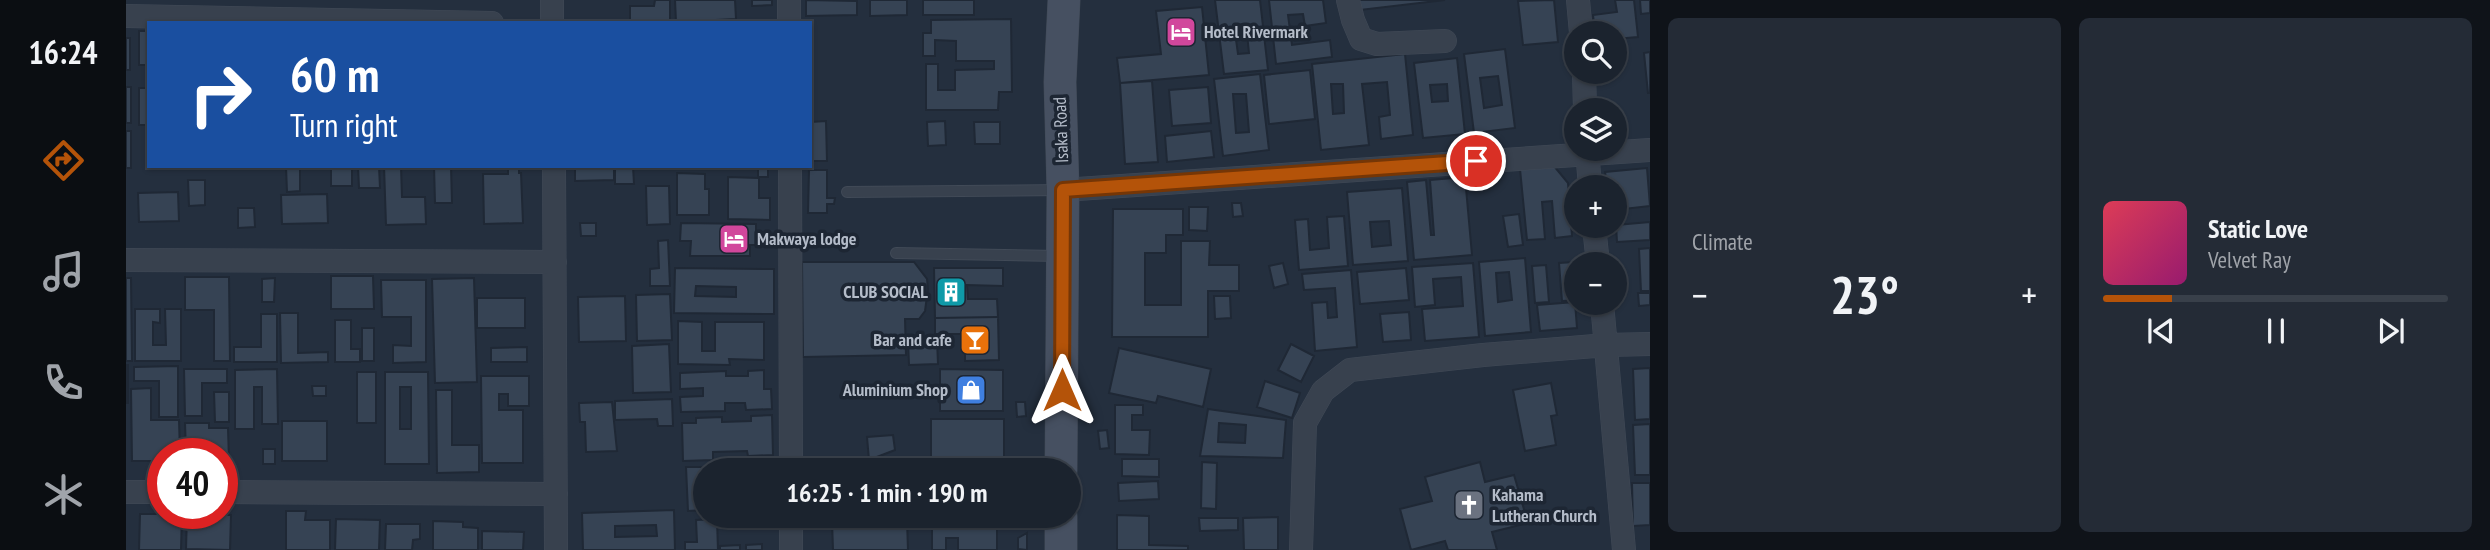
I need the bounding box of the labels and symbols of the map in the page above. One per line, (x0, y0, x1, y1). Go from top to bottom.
hotel icon: Hotel Rivermark (1164, 15, 1198, 49)
place label: Hotel Rivermark (1204, 20, 1308, 43)
street label: Isaka Road (1048, 97, 1073, 163)
pin (1446, 131, 1506, 191)
hotel icon: Makwaya lodge (717, 222, 751, 256)
place label: Makwaya lodge (757, 227, 857, 250)
building icon: CLUB SOCIAL (934, 275, 968, 309)
place label: CLUB SOCIAL (843, 280, 928, 303)
bar icon: Bar and cafe (958, 323, 992, 357)
place label: Bar and cafe (873, 328, 952, 351)
position arrow (1025, 353, 1099, 427)
shop icon: Aluminium Shop (954, 373, 988, 407)
place label: Aluminium Shop (842, 378, 948, 401)
speed limit sign: 40 (147, 438, 238, 529)
place label: Kahama Lutheran Church (1492, 483, 1597, 527)
church icon: Kahama Lutheran Church (1452, 488, 1486, 522)

